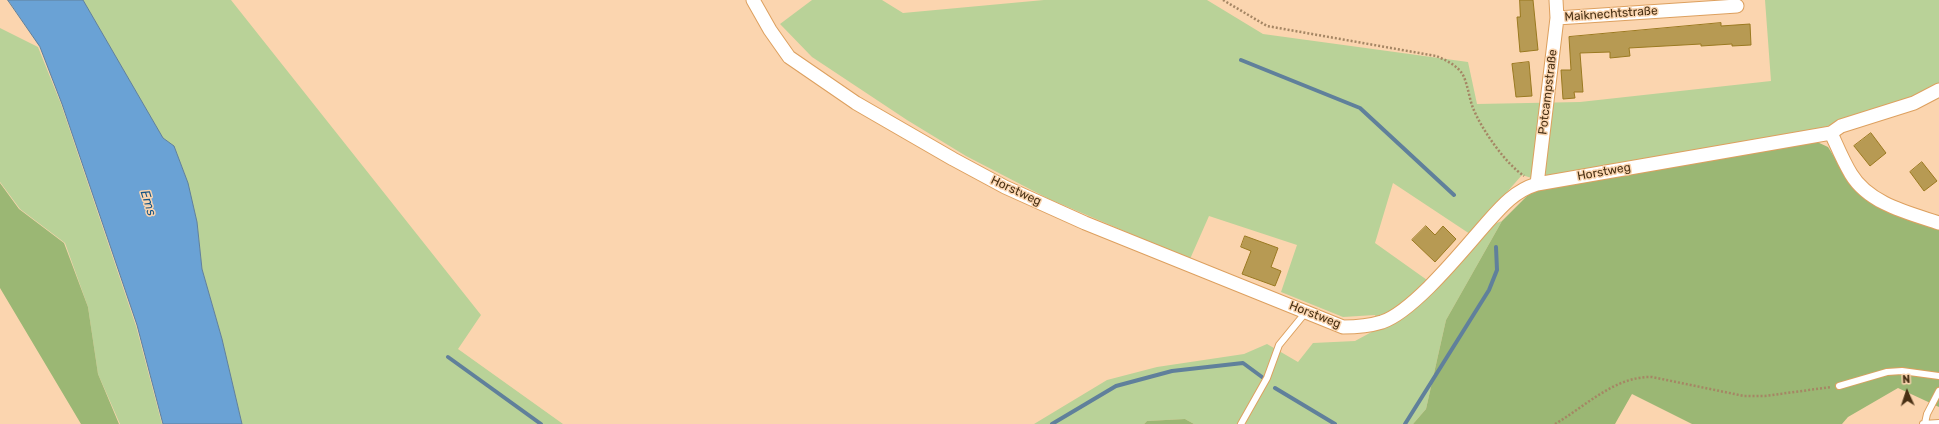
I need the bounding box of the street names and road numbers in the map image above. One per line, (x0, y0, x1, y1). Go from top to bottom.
street label: Maiknechtstraße (1564, 4, 1658, 24)
street label: Potcampstraße (1536, 48, 1560, 136)
street label: Horstweg (1576, 160, 1632, 184)
street label: Horstweg (988, 173, 1044, 209)
street label: Horstweg (1287, 299, 1343, 331)

